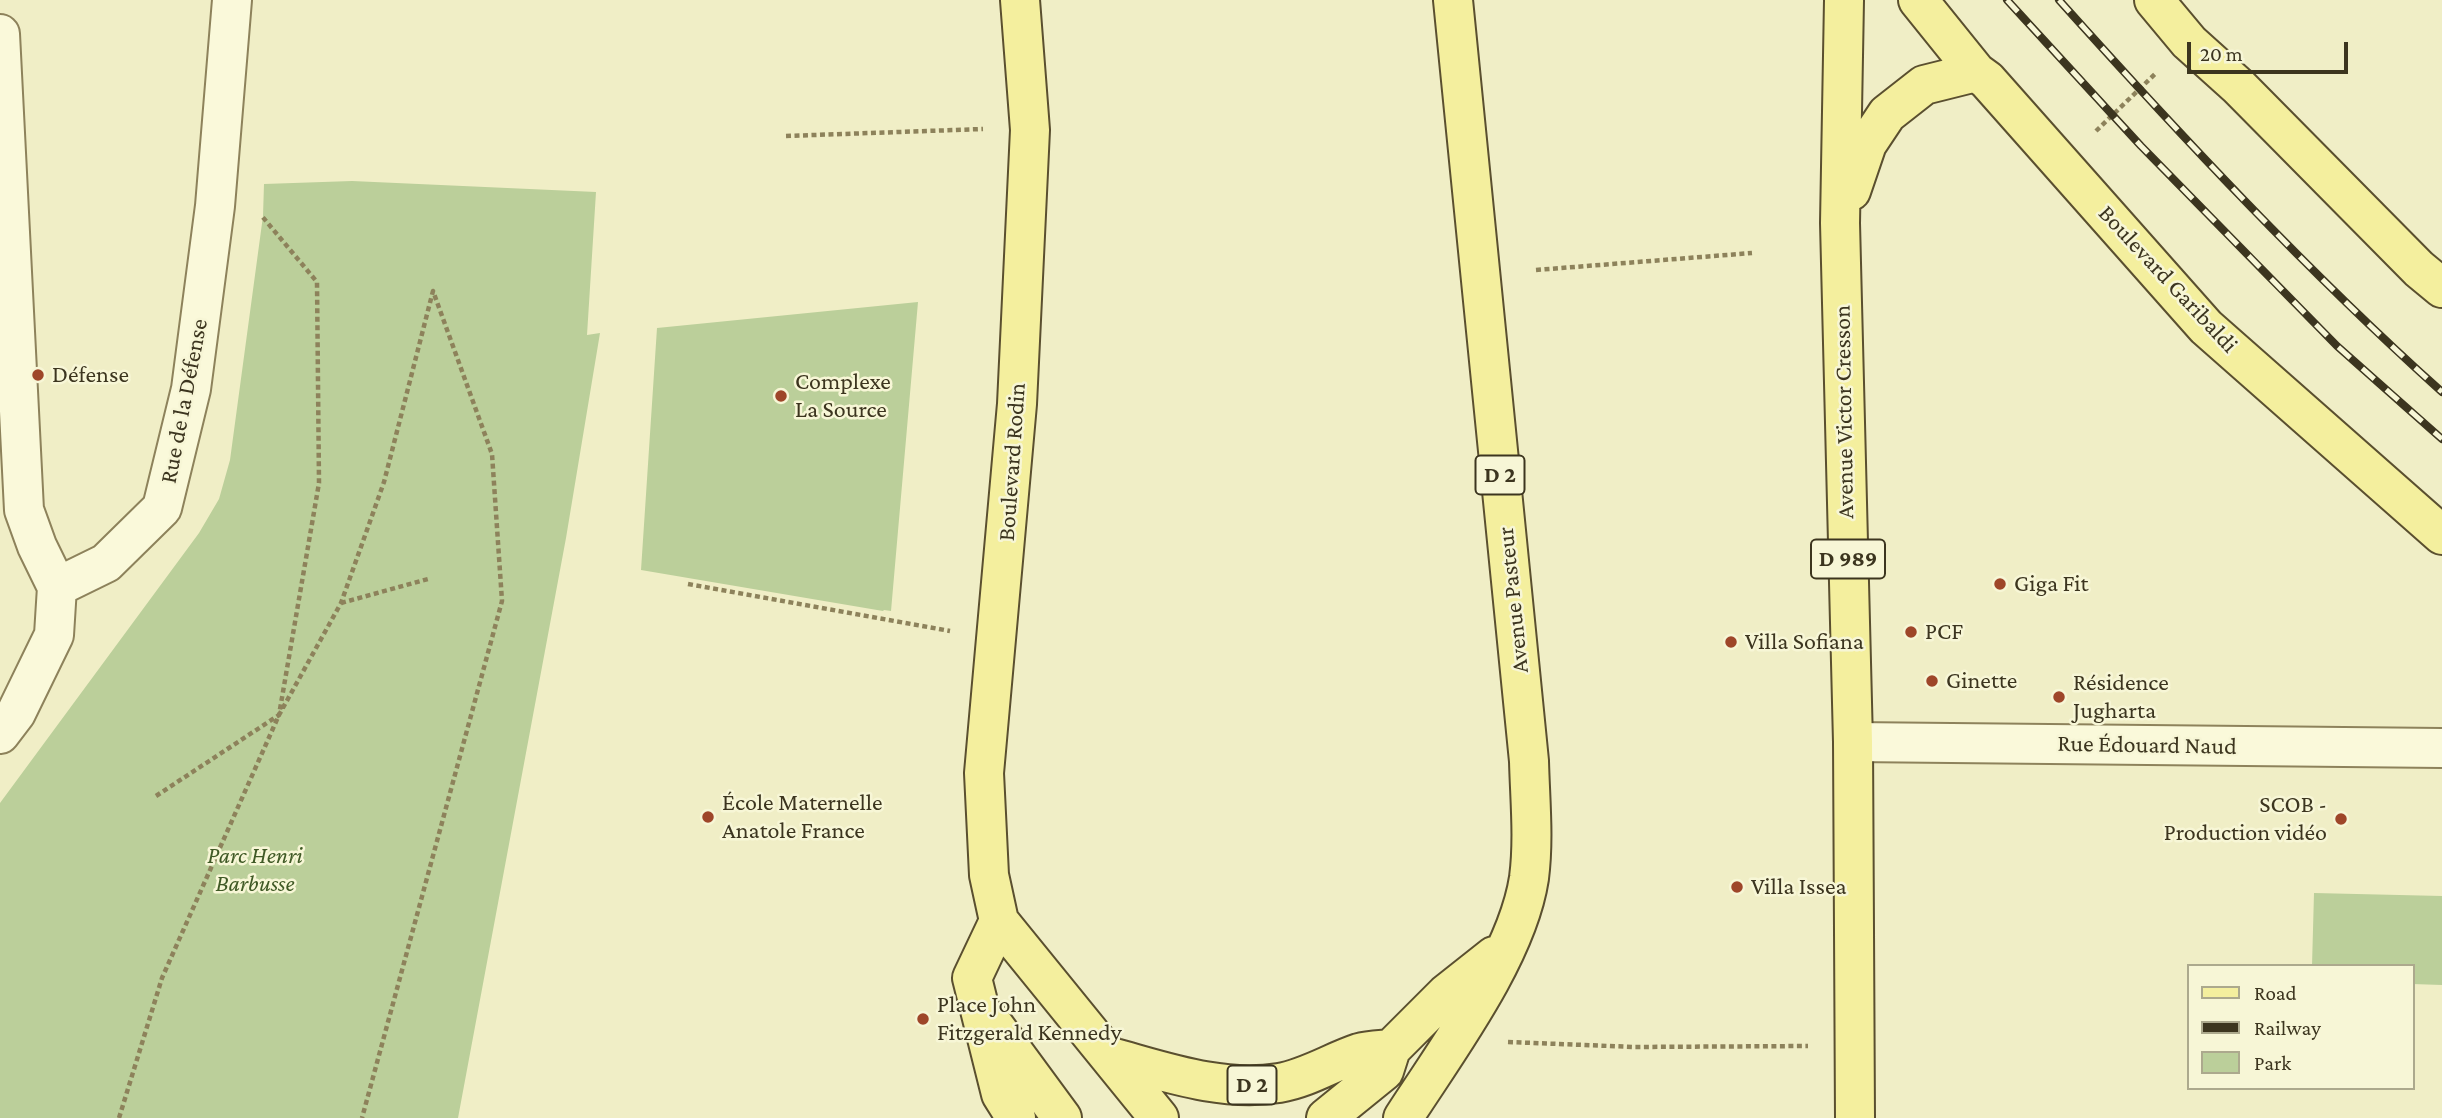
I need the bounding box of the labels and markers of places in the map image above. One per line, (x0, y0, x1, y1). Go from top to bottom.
place label: Défense (52, 361, 129, 389)
marker: Défense (30, 367, 46, 383)
place label: Complexe La Source (795, 368, 891, 424)
marker: Complexe La Source (773, 388, 789, 404)
place label: Giga Fit (2014, 570, 2088, 598)
marker: Giga Fit (1992, 576, 2008, 592)
place label: PCF (1925, 618, 1963, 646)
marker: PCF (1903, 624, 1919, 640)
place label: Villa Sofiana (1745, 628, 1864, 656)
marker: Villa Sofiana (1723, 634, 1739, 650)
place label: Ginette (1946, 667, 2017, 695)
place label: Résidence Jugharta (2073, 669, 2169, 725)
marker: Ginette (1924, 673, 1940, 689)
marker: Résidence Jugharta (2051, 689, 2067, 705)
place label: École Maternelle Anatole France (722, 789, 883, 845)
place label: SCOB - Production vidéo (2164, 791, 2327, 847)
marker: École Maternelle Anatole France (700, 809, 716, 825)
marker: SCOB - Production vidéo (2333, 811, 2349, 827)
place label: Villa Issea (1751, 873, 1847, 901)
marker: Villa Issea (1729, 879, 1745, 895)
place label: Place John Fitzgerald Kennedy (937, 991, 1122, 1047)
marker: Place John Fitzgerald Kennedy (915, 1011, 931, 1027)

